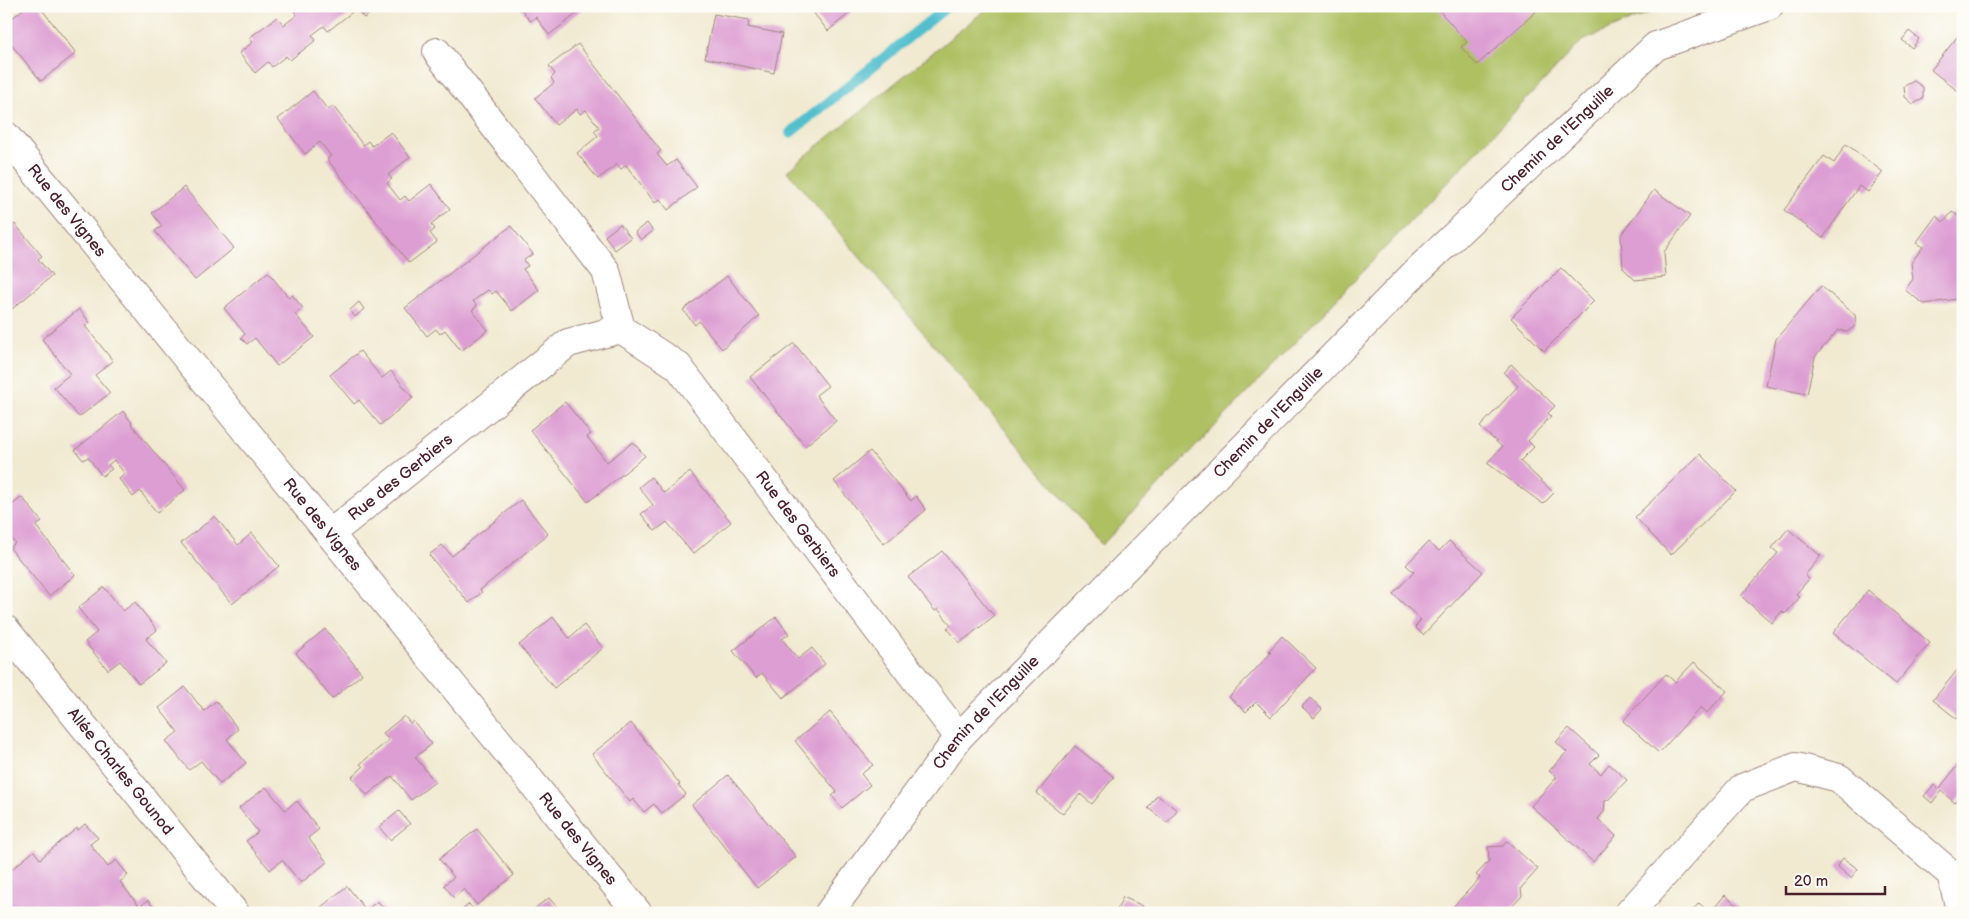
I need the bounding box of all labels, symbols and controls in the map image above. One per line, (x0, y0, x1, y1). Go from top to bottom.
street label: Chemin de l'Enguille (1497, 81, 1618, 197)
street label: Rue des Vignes (23, 160, 110, 261)
street label: Chemin de l'Enguille (1210, 362, 1327, 482)
street label: Rue des Gerbiers (344, 430, 457, 525)
street label: Rue des Gerbiers (752, 467, 844, 581)
street label: Rue des Vignes (279, 474, 365, 575)
street label: Chemin de l'Enguille (929, 651, 1043, 773)
street label: Allée Charles Gounod (63, 704, 177, 839)
street label: Rue des Vignes (534, 789, 621, 889)
scale bar (1786, 864, 1885, 896)
text: 20 m (1794, 872, 1828, 891)

